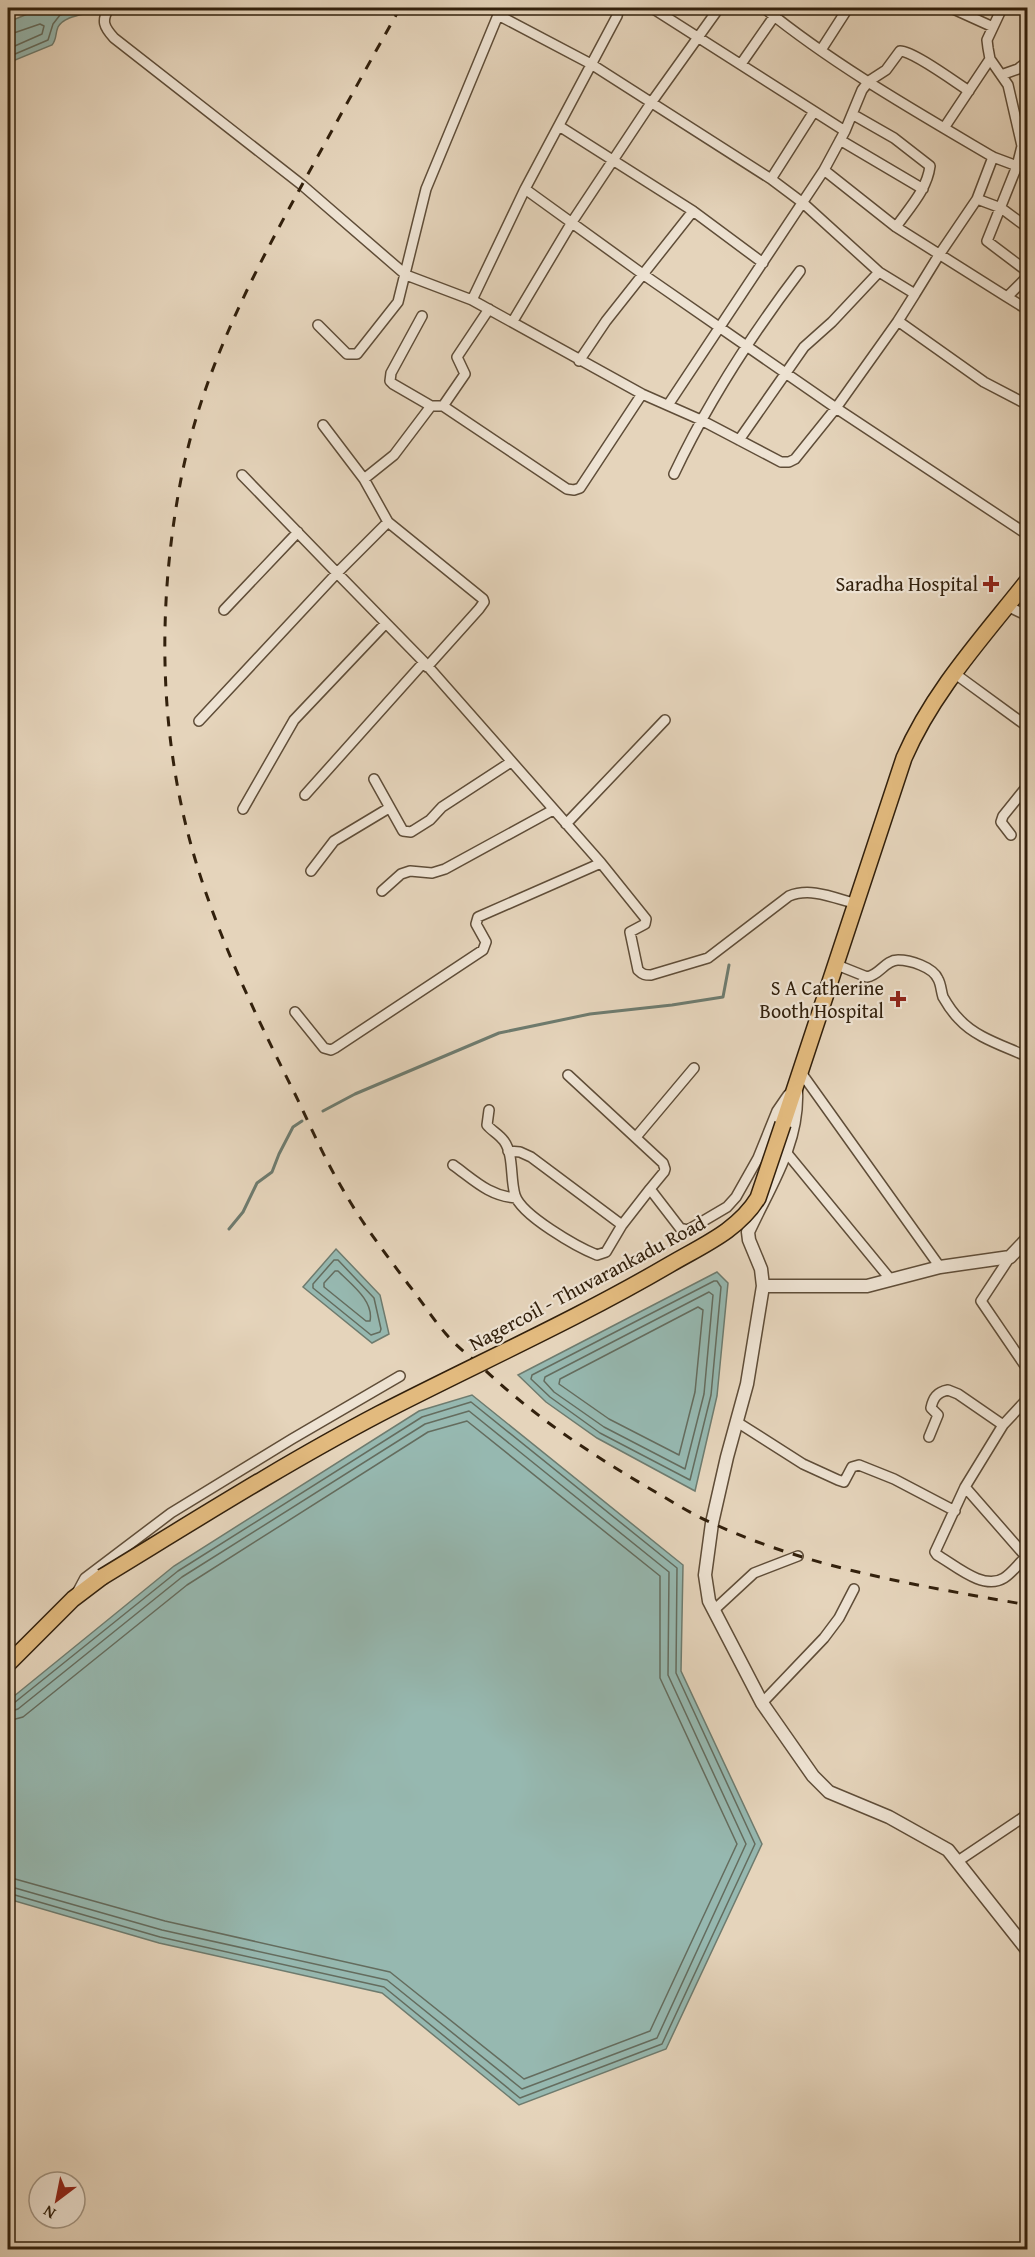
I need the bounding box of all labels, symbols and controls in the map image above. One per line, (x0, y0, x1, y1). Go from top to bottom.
place label: Saradha Hospital (836, 569, 978, 598)
marker: Saradha Hospital (982, 575, 1000, 593)
place label: S A Catherine Booth Hospital (760, 973, 884, 1025)
marker: S A Catherine Booth Hospital (889, 990, 907, 1008)
street label: Nagercoil - Thuvarankadu Road (463, 1208, 710, 1357)
north arrow (27, 2170, 87, 2230)
text: N (38, 2200, 60, 2226)

